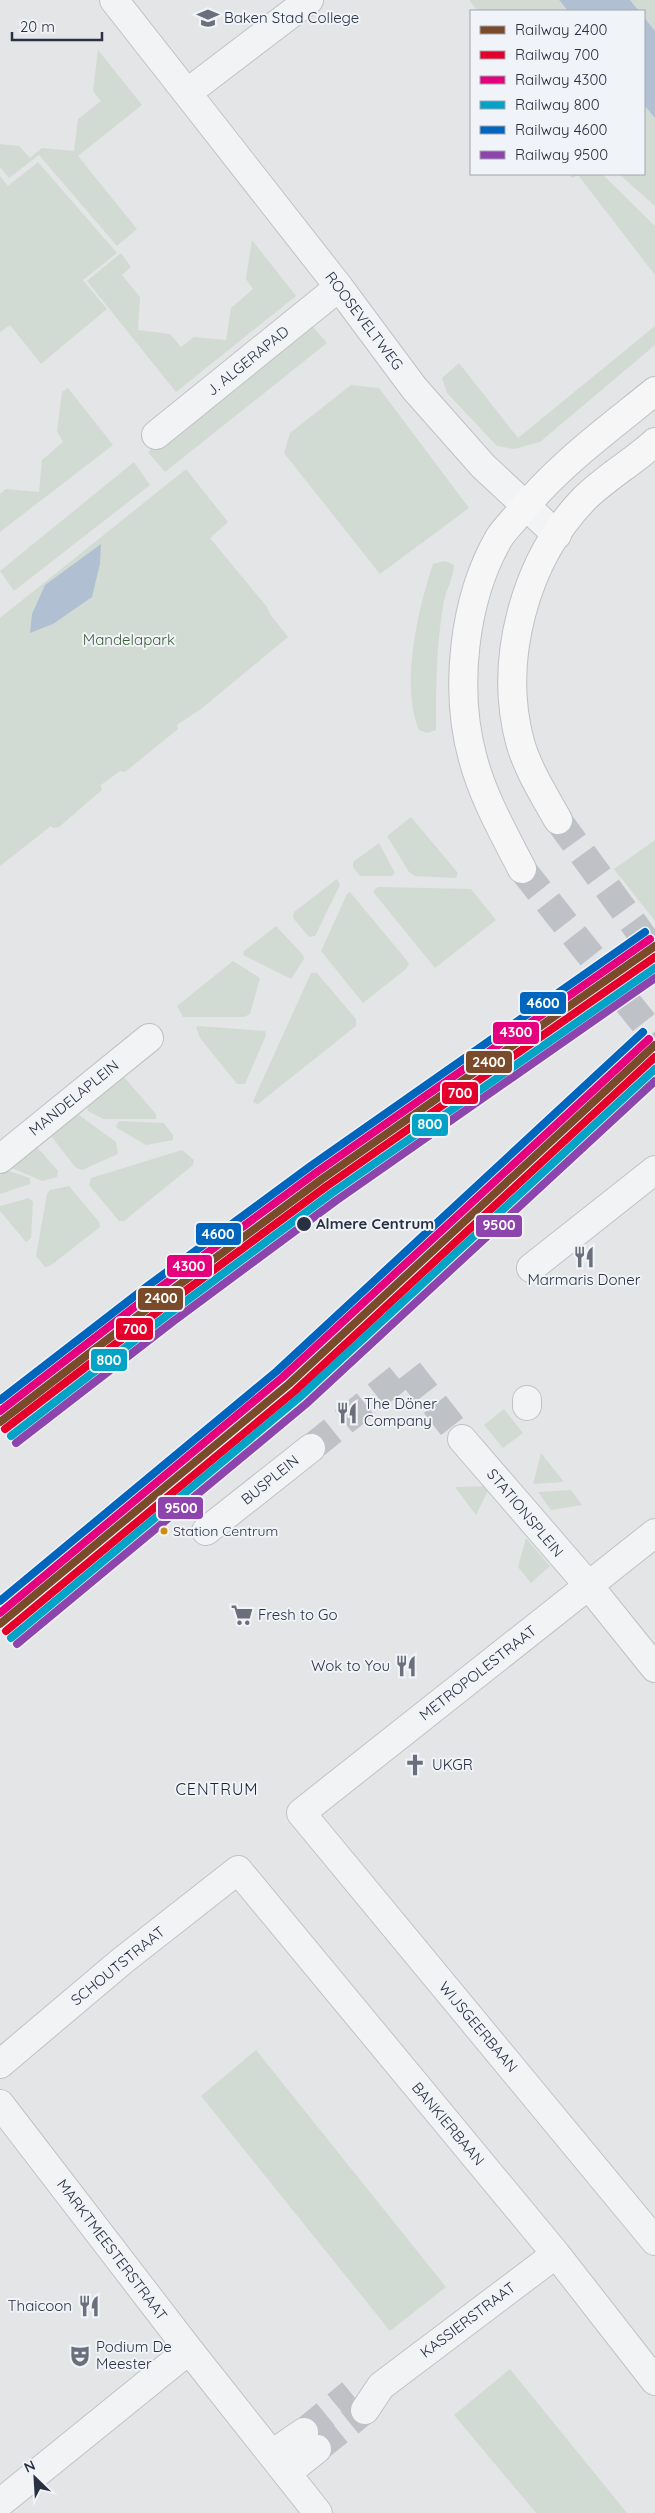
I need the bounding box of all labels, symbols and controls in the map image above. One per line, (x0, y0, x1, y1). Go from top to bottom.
school or university icon: Baken Stad College (195, 5, 221, 31)
place label: Baken Stad College (224, 8, 359, 27)
scale bar (12, 10, 102, 42)
legend (470, 10, 645, 175)
text: 20 m (20, 17, 55, 36)
text: Railway 2400 (515, 20, 608, 39)
text: Railway 700 (515, 45, 599, 64)
text: Railway 4300 (515, 70, 607, 89)
text: Railway 800 (515, 95, 600, 114)
text: Railway 4600 (515, 120, 608, 139)
text: Railway 9500 (515, 145, 608, 164)
street label: ROOSEVELTWEG (321, 268, 408, 374)
street label: J. ALGERAPAD (203, 321, 293, 400)
park label: Mandelapark (83, 630, 175, 649)
line badge: 4600 (519, 991, 567, 1015)
text: 4600 (526, 994, 560, 1012)
line badge: 4300 (492, 1021, 540, 1045)
text: 4300 (500, 1023, 533, 1041)
line badge: 2400 (465, 1050, 513, 1074)
text: 2400 (472, 1053, 506, 1071)
street label: MANDELAPLEIN (25, 1056, 122, 1140)
line badge: 700 (441, 1081, 479, 1105)
text: 700 (448, 1084, 473, 1102)
line badge: 800 (411, 1113, 449, 1137)
text: 800 (418, 1115, 443, 1133)
place label: Almere Centrum (316, 1214, 434, 1233)
line badge: 9500 (475, 1214, 523, 1238)
marker: Almere Centrum (295, 1215, 313, 1233)
text: 9500 (482, 1216, 516, 1234)
line badge: 4600 (195, 1222, 242, 1246)
text: 4600 (201, 1225, 235, 1243)
restaurant icon: Marmaris Doner (571, 1244, 597, 1270)
line badge: 4300 (166, 1254, 213, 1278)
text: 4300 (173, 1257, 206, 1275)
place label: Marmaris Doner (527, 1270, 641, 1289)
line badge: 2400 (137, 1287, 184, 1311)
text: 2400 (144, 1289, 178, 1307)
line badge: 700 (115, 1317, 154, 1341)
text: 700 (123, 1320, 148, 1338)
line badge: 800 (90, 1348, 128, 1372)
text: 800 (97, 1351, 122, 1369)
place label: The Döner Company (364, 1394, 437, 1430)
restaurant icon: The Döner Company (334, 1400, 360, 1426)
street label: BUSPLEIN (237, 1451, 302, 1509)
street label: STATIONSPLEIN (483, 1465, 568, 1561)
line badge: 9500 (157, 1496, 204, 1520)
text: 9500 (164, 1499, 198, 1517)
place label: Station Centrum (173, 1522, 278, 1540)
marker: Station Centrum (159, 1526, 169, 1536)
supermarket icon: Fresh to Go (229, 1602, 255, 1628)
place label: Fresh to Go (258, 1605, 338, 1624)
street label: METROPOLESTRAAT (415, 1621, 540, 1724)
restaurant icon: Wok to You (393, 1653, 419, 1679)
place label: Wok to You (311, 1656, 390, 1675)
church icon: UKGR (402, 1752, 428, 1778)
place label: UKGR (432, 1755, 473, 1774)
district label: CENTRUM (175, 1779, 259, 1799)
street label: SCHOUTSTRAAT (67, 1922, 169, 2009)
street label: WIJSGEERBAAN (435, 1977, 522, 2076)
street label: BANKIERBAAN (408, 2078, 489, 2169)
street label: MARKTMEESTERSTRAAT (53, 2175, 172, 2324)
street label: KASSIERSTRAAT (416, 2278, 519, 2362)
restaurant icon: Thaicoon (76, 2293, 102, 2319)
place label: Thaicoon (8, 2296, 72, 2315)
place label: Podium De Meester (96, 2337, 172, 2373)
theatre icon: Podium De Meester (67, 2343, 93, 2369)
north arrow (10, 2453, 60, 2503)
text: N (21, 2456, 38, 2477)

